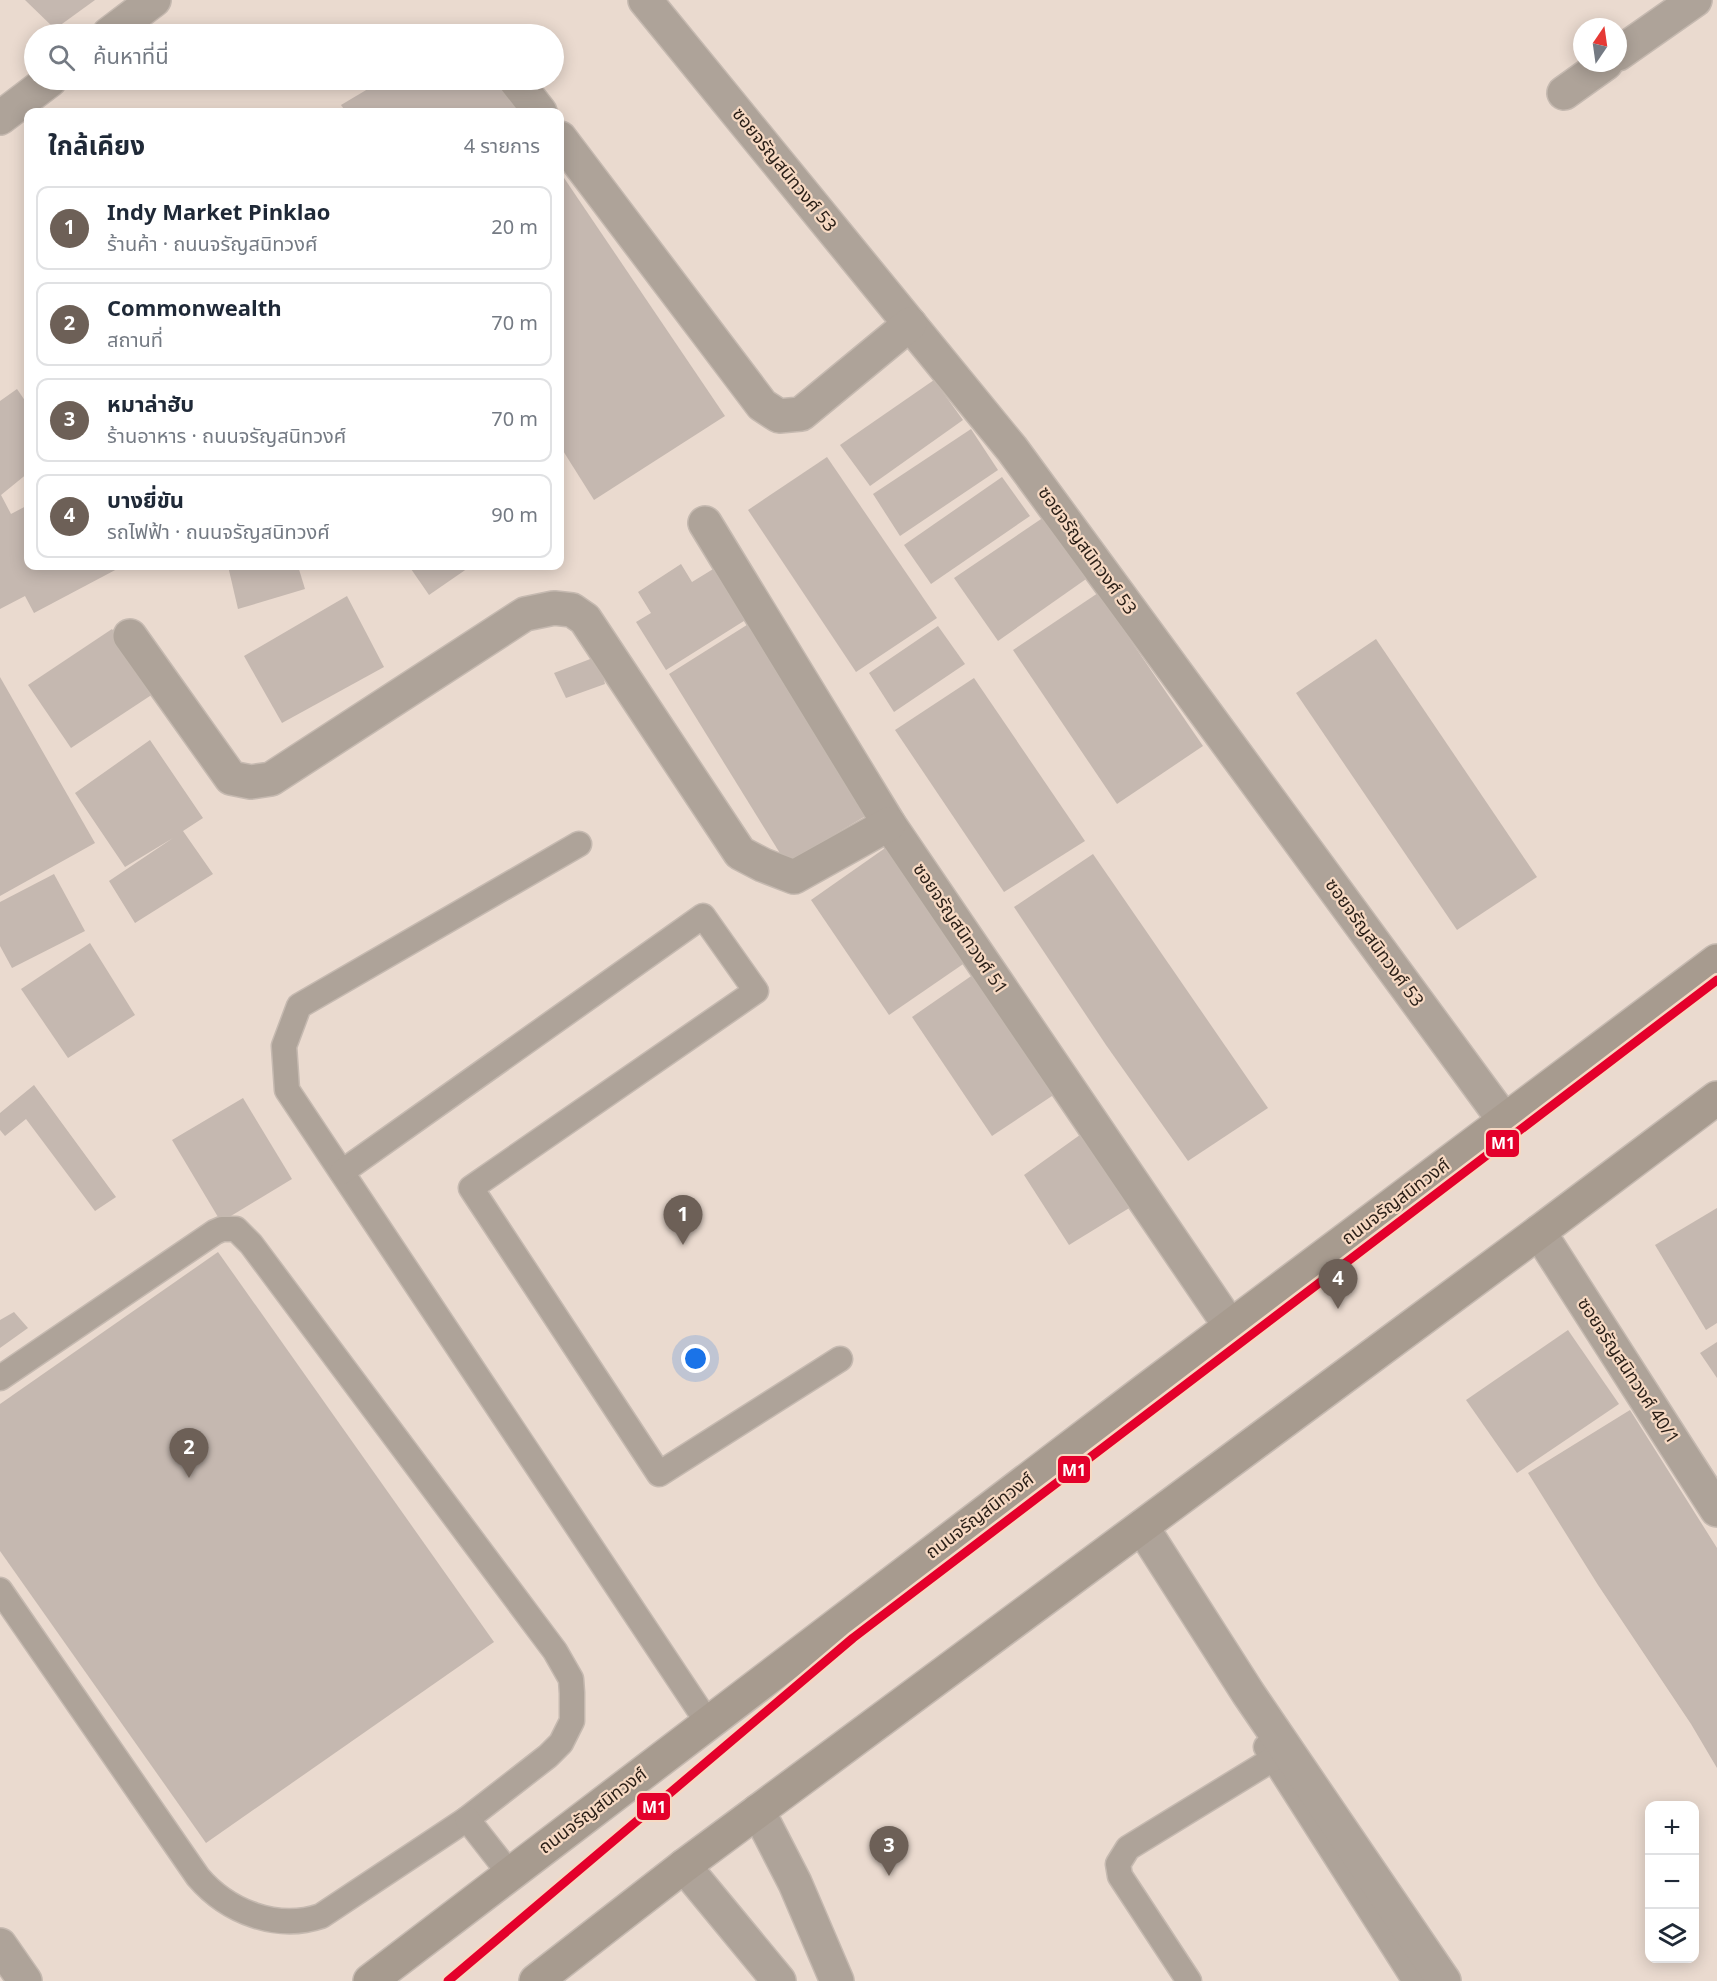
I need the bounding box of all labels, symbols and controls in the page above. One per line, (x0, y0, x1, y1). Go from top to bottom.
north arrow (1573, 18, 1627, 72)
search box (24, 24, 564, 90)
icon: search (45, 41, 78, 74)
text: ค้นหาที่นี่ (93, 41, 169, 74)
street label: ซอยจรัญสนิทวงศ์ 53 (725, 102, 843, 238)
text: ใกล้เคียง (48, 127, 145, 167)
text: 4 รายการ (464, 132, 540, 162)
text: Indy Market Pinklao (107, 197, 330, 230)
text: 1 (64, 213, 75, 243)
text: 20 m (491, 213, 538, 243)
text: ร้านค้า · ถนนจรัญสนิทวงศ์ (107, 230, 317, 260)
text: Commonwealth (107, 293, 282, 326)
text: 2 (64, 309, 75, 339)
text: 70 m (491, 309, 538, 339)
text: สถานที่ (107, 326, 163, 356)
text: หมาล่าฮับ (107, 389, 194, 422)
text: 3 (64, 405, 75, 435)
text: 70 m (491, 405, 538, 435)
text: ร้านอาหาร · ถนนจรัญสนิทวงศ์ (107, 422, 346, 452)
street label: ซอยจรัญสนิทวงศ์ 53 (1031, 481, 1143, 621)
text: บางยี่ขัน (107, 485, 184, 518)
text: 4 (64, 501, 75, 531)
text: 90 m (491, 501, 538, 531)
text: รถไฟฟ้า · ถนนจรัญสนิทวงศ์ (107, 518, 330, 548)
street label: ซอยจรัญสนิทวงศ์ 51 (906, 858, 1014, 1000)
street label: ซอยจรัญสนิทวงศ์ 53 (1318, 873, 1430, 1013)
line badge: M1 (1485, 1129, 1520, 1158)
text: M1 (1491, 1132, 1515, 1156)
street label: ถนนจรัญสนิทวงศ์ (1336, 1152, 1456, 1252)
pin: 1 (664, 1196, 702, 1245)
pin: 4 (1318, 1260, 1358, 1309)
street label: ซอยจรัญสนิทวงศ์ 40/1 (1570, 1292, 1686, 1450)
your location (681, 1344, 710, 1373)
pin: 2 (170, 1428, 208, 1478)
line badge: M1 (1057, 1455, 1091, 1484)
text: M1 (1062, 1459, 1086, 1483)
street label: ถนนจรัญสนิทวงศ์ (920, 1466, 1040, 1566)
street label: ถนนจรัญสนิทวงศ์ (533, 1761, 653, 1861)
line badge: M1 (636, 1792, 671, 1821)
text: M1 (642, 1796, 666, 1820)
map controls (1645, 1801, 1699, 1963)
button: + (1645, 1801, 1699, 1855)
pin: 3 (870, 1826, 908, 1876)
button: − (1645, 1855, 1699, 1909)
button: layers (1645, 1909, 1699, 1963)

